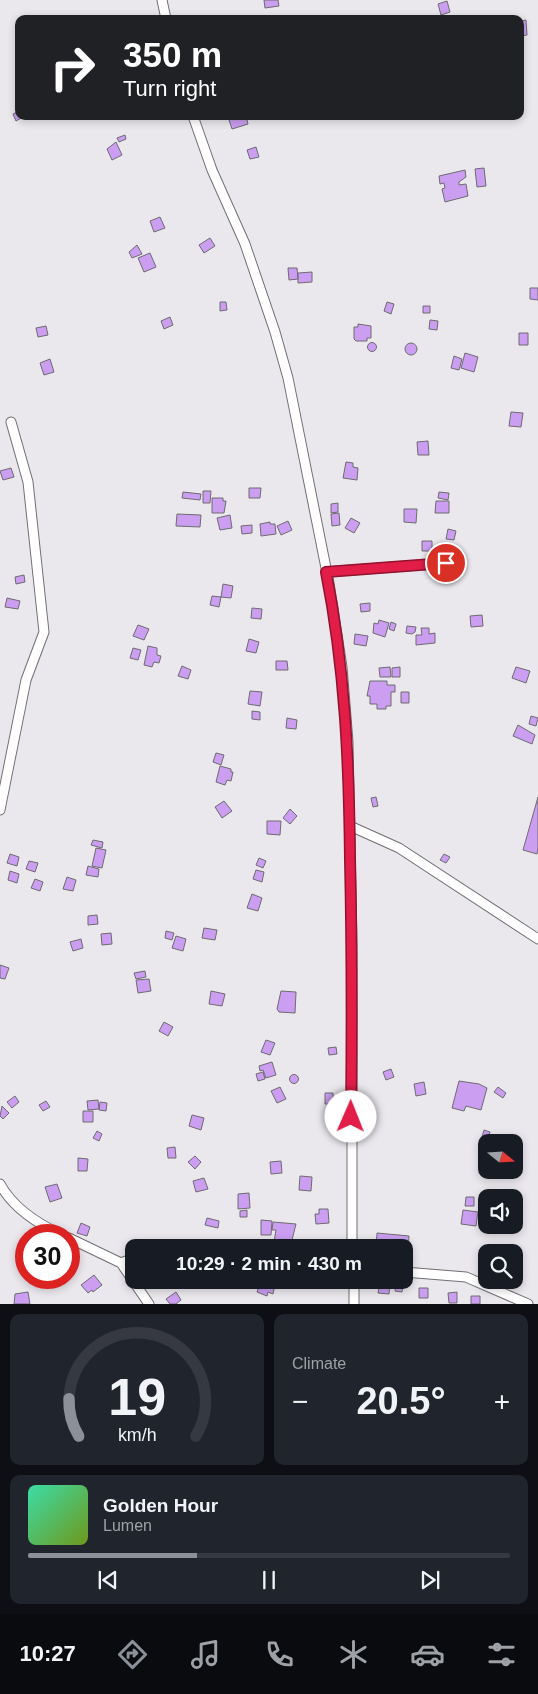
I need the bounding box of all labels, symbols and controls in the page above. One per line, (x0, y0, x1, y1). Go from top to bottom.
icon: right (40, 35, 105, 100)
text: 350 m (123, 35, 222, 74)
text: Turn right (123, 76, 216, 101)
pin (425, 542, 467, 584)
icon: arrive (432, 549, 460, 577)
position arrow (324, 1090, 376, 1142)
north arrow (478, 1134, 522, 1179)
map controls (478, 1134, 523, 1289)
button: sound (478, 1189, 523, 1234)
speed limit sign: 30 (15, 1224, 80, 1289)
button: search (478, 1244, 523, 1289)
text: 10:29 · 2 min · 430 m (176, 1253, 362, 1274)
text: Climate (292, 1355, 346, 1372)
text: 19 (108, 1368, 166, 1426)
text: 20.5° (356, 1380, 446, 1422)
text: − (292, 1386, 308, 1417)
text: + (494, 1386, 510, 1417)
text: km/h (118, 1425, 156, 1445)
text: Golden Hour (103, 1495, 218, 1516)
text: Lumen (103, 1517, 152, 1534)
icon: previous (94, 1566, 122, 1594)
icon: pause (255, 1566, 283, 1594)
icon: next (416, 1566, 444, 1594)
icon: directions (115, 1637, 150, 1672)
icon: music (188, 1637, 223, 1672)
icon: phone (262, 1637, 297, 1672)
icon: climate (336, 1637, 371, 1672)
icon: car (410, 1637, 445, 1672)
icon: filters (484, 1637, 519, 1672)
text: 10:27 (19, 1641, 76, 1666)

